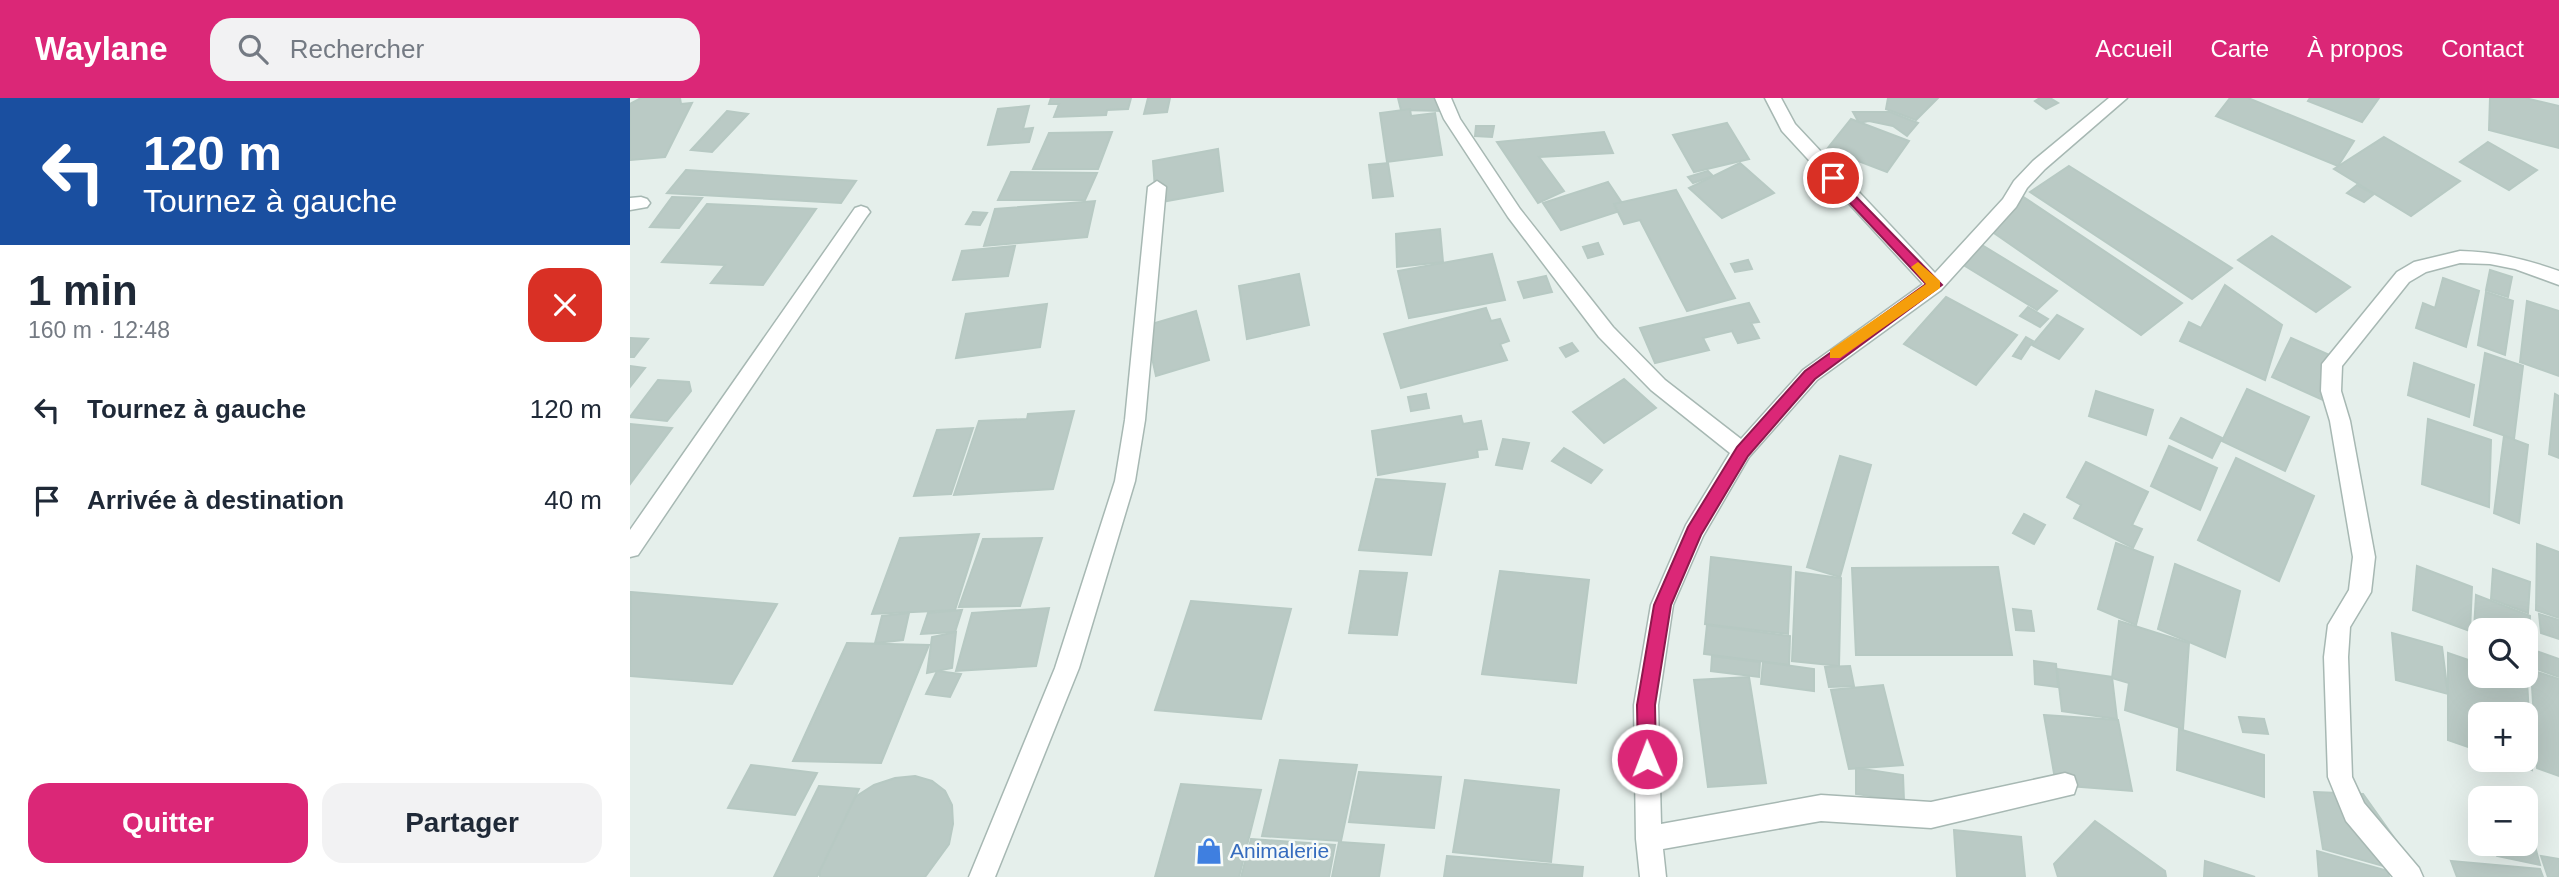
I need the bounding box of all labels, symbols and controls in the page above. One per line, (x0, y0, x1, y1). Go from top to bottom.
search box (210, 18, 700, 81)
text: Waylane (35, 30, 168, 67)
icon: search (234, 30, 272, 68)
text: Rechercher (290, 34, 424, 64)
text: Accueil (2095, 35, 2173, 62)
text: Carte (2211, 35, 2269, 62)
text: À propos (2307, 35, 2403, 62)
text: Contact (2441, 35, 2524, 62)
icon: left (28, 126, 119, 217)
text: 120 m (143, 126, 282, 180)
pin (1803, 148, 1863, 208)
icon: arrive (1814, 159, 1852, 197)
text: Tournez à gauche (143, 183, 397, 219)
text: 1 min (28, 267, 138, 314)
button: close (528, 268, 602, 342)
text: 160 m · 12:48 (28, 317, 170, 343)
icon: left (28, 391, 66, 429)
text: Tournez à gauche (87, 394, 306, 424)
text: 120 m (530, 394, 602, 424)
icon: arrive (28, 482, 66, 520)
text: Arrivée à destination (87, 485, 344, 515)
text: 40 m (544, 485, 602, 515)
map controls (2468, 618, 2538, 856)
button: search (2468, 618, 2538, 688)
button: + (2468, 702, 2538, 772)
position arrow (1610, 722, 1684, 796)
button: Quitter (28, 783, 308, 863)
button: Partager (322, 783, 602, 863)
button: − (2468, 786, 2538, 856)
shop icon: Animalerie (1194, 836, 1224, 866)
place label: Animalerie (1230, 839, 1329, 862)

